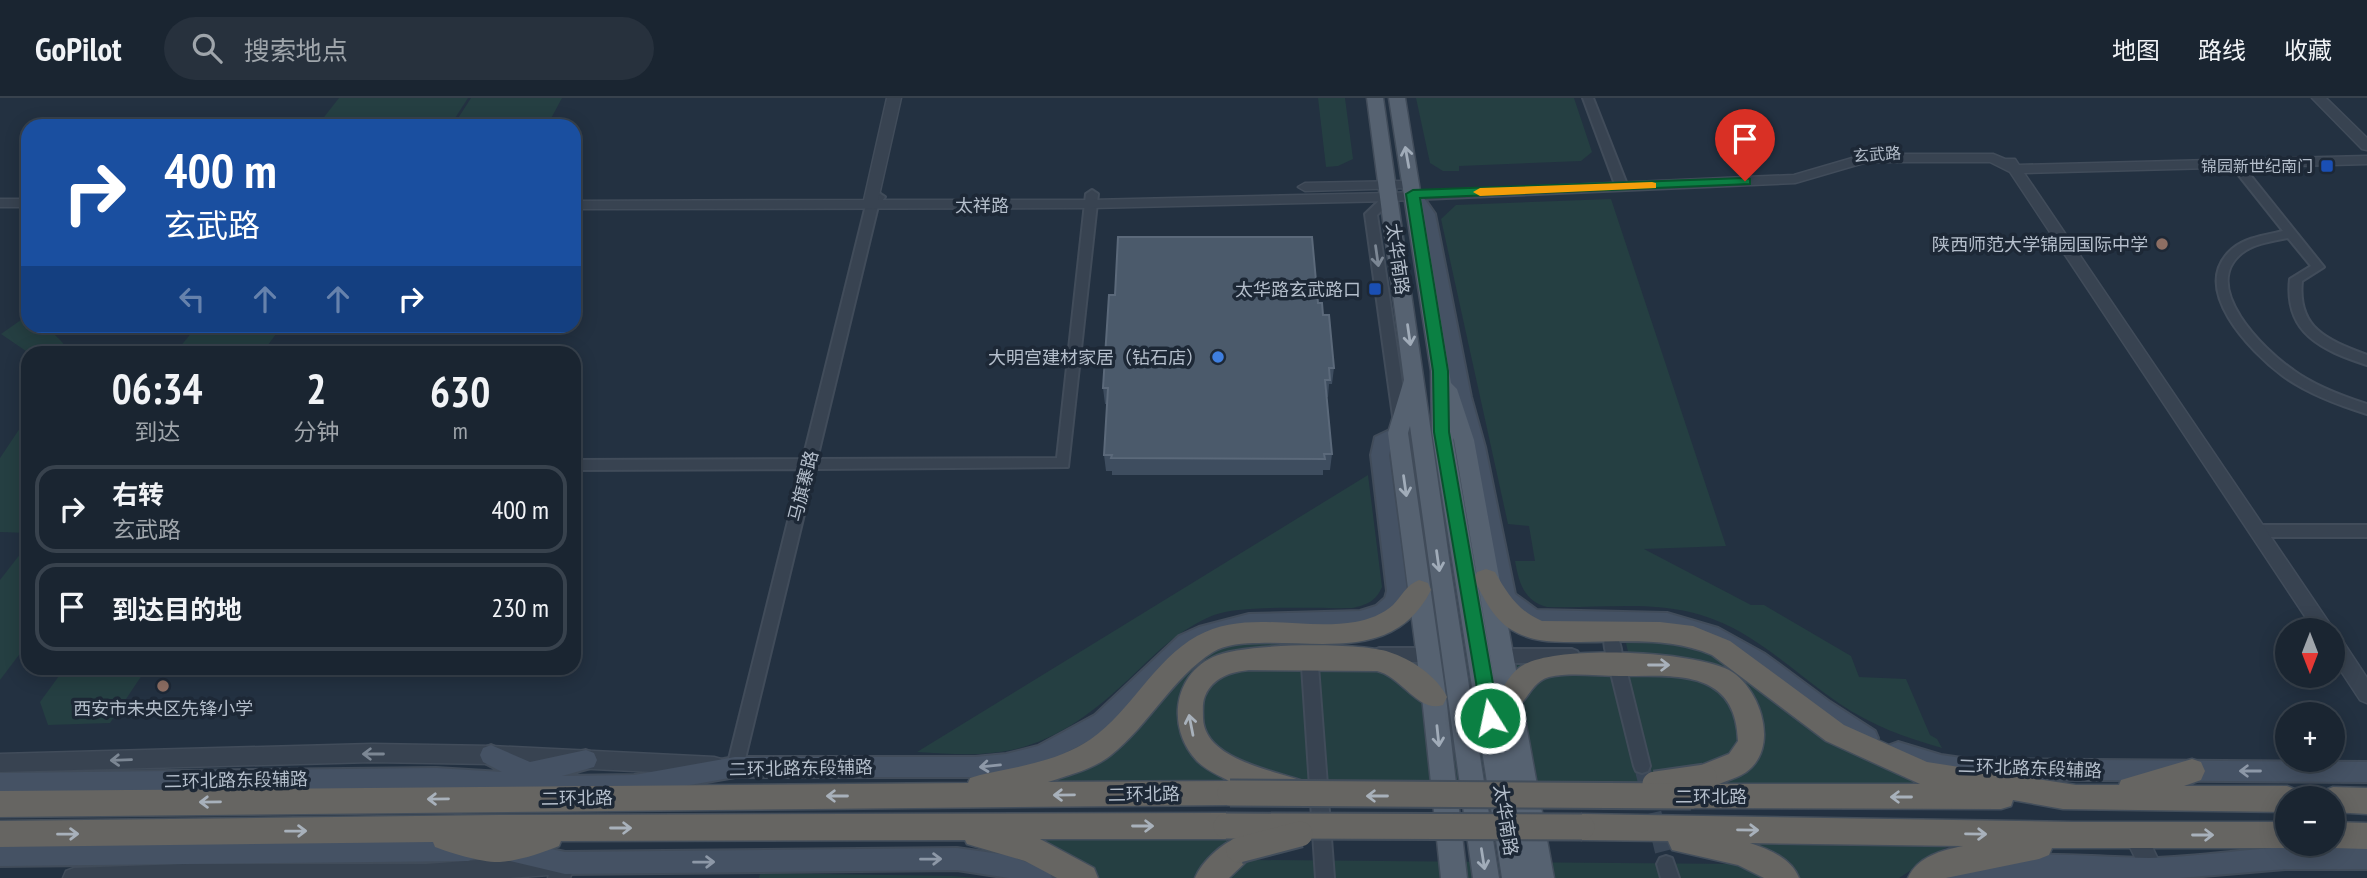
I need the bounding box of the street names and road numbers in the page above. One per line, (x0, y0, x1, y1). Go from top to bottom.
street label: 玄武路 (1852, 142, 1902, 166)
street label: 太祥路 (955, 194, 1009, 217)
street label: 太华南路 (1382, 222, 1414, 296)
street label: 马旗寨路 (783, 448, 823, 524)
street label: 二环北路东段辅路 (1958, 754, 2102, 782)
street label: 二环北路东段辅路 (729, 755, 873, 781)
street label: 二环北路东段辅路 (164, 767, 308, 793)
street label: 二环北路 (1108, 782, 1180, 806)
street label: 太华南路 (1489, 783, 1523, 857)
street label: 二环北路 (1675, 785, 1747, 808)
street label: 二环北路 (541, 786, 613, 810)

